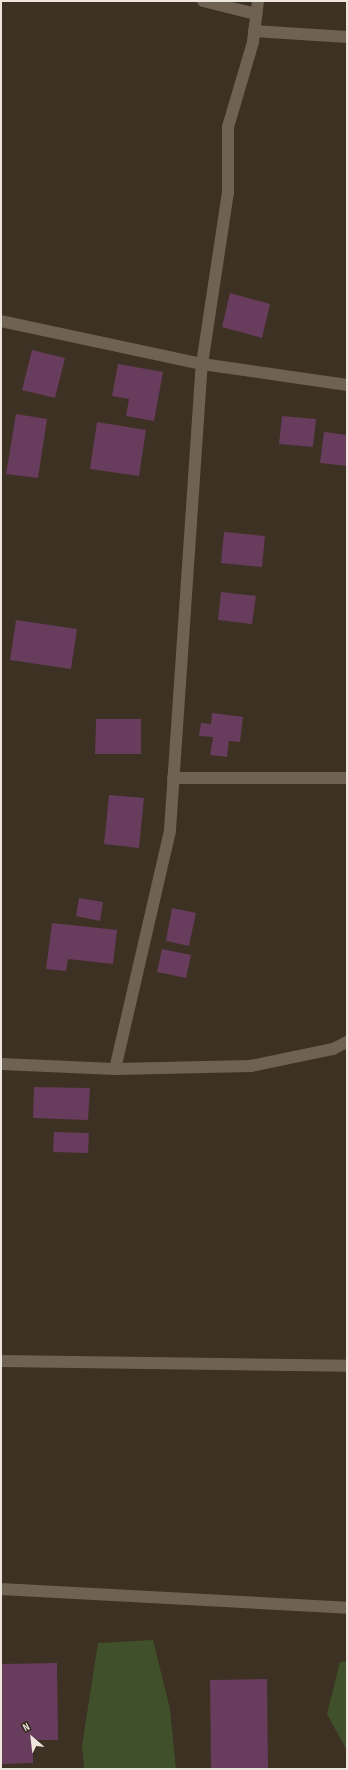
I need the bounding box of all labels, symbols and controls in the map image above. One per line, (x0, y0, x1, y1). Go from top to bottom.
north arrow (12, 1718, 52, 1758)
text: N (20, 1720, 32, 1734)

